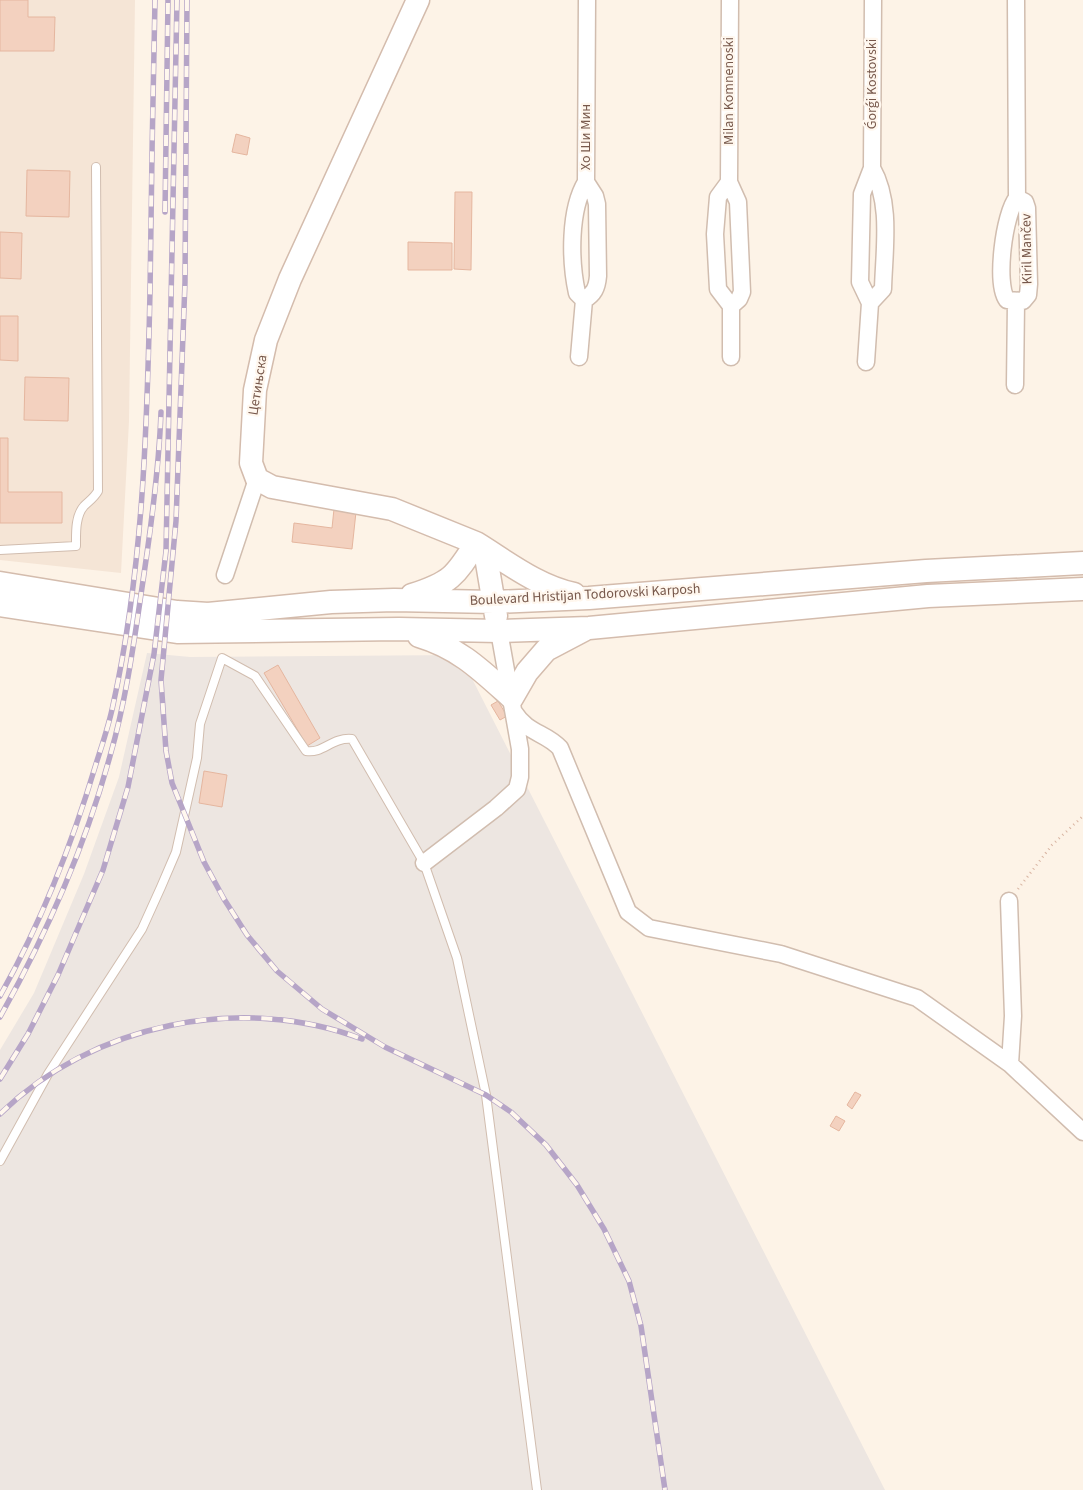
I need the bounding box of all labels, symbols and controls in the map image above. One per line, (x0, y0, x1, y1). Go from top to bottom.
street label: Milan Komnenoski (719, 37, 739, 145)
street label: Ǵorǵi Kostovski (862, 39, 882, 129)
street label: Хо Ши Мин (576, 104, 596, 170)
street label: Kiril Mančev (1016, 213, 1038, 285)
street label: Цетињска (243, 353, 273, 417)
street label: Boulevard Hristijan Todorovski Karposh (469, 579, 701, 611)

